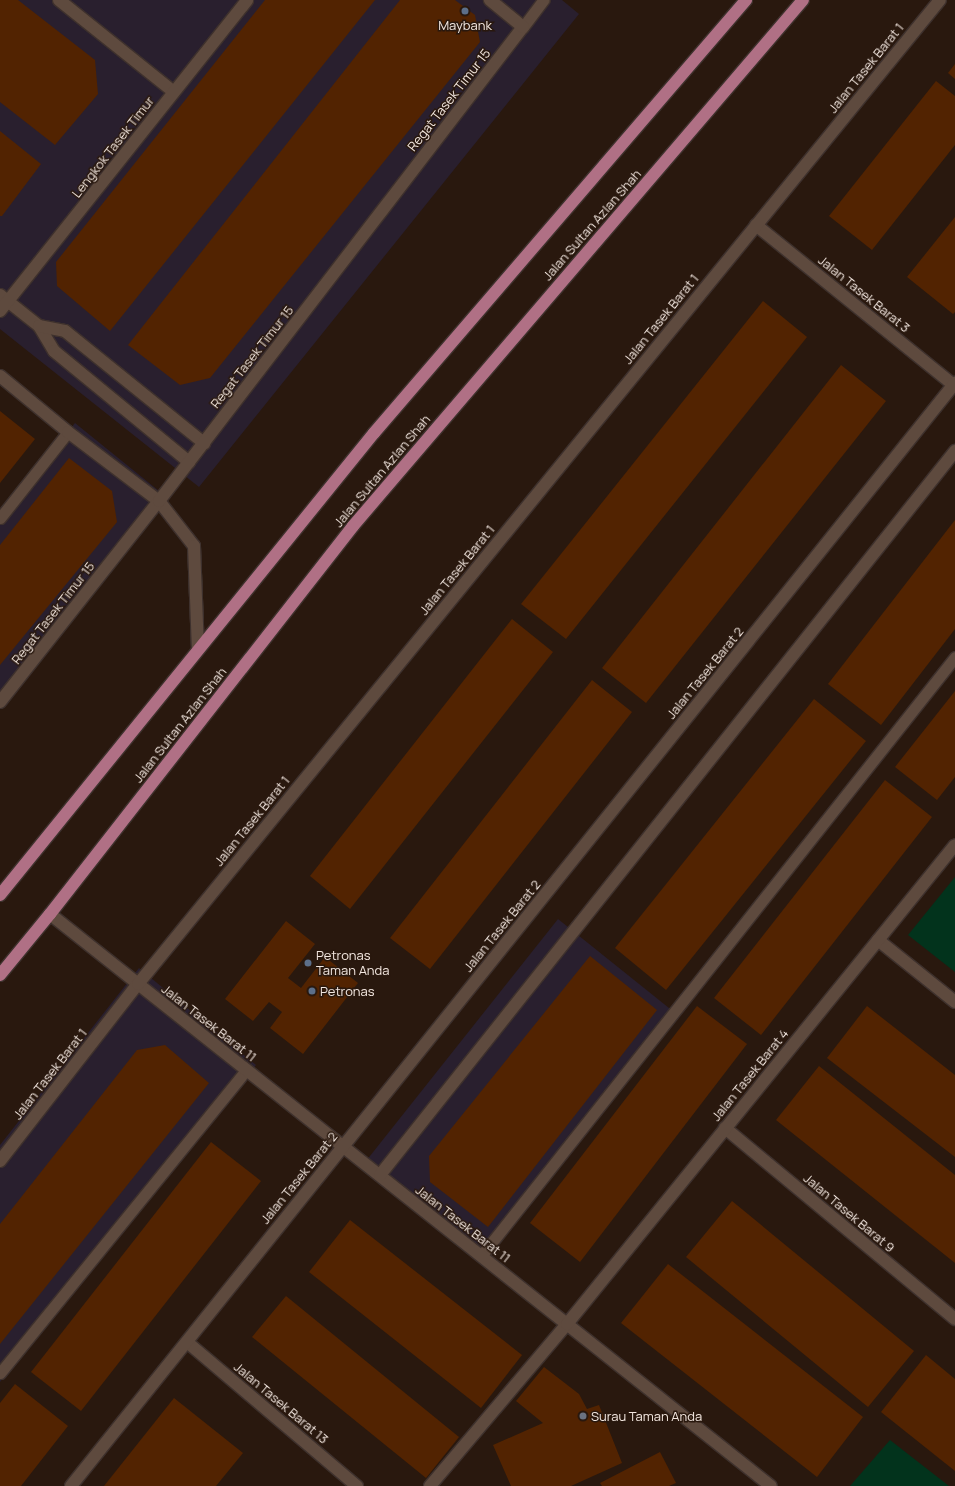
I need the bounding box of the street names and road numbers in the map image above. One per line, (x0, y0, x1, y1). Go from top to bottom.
street label: Jalan Tasek Barat 1 (825, 20, 907, 116)
street label: Regat Tasek Timur 15 (404, 46, 494, 154)
street label: Lengkok Tasek Timur (69, 93, 157, 201)
street label: Jalan Sultan Azlan Shah (540, 166, 644, 284)
street label: Jalan Tasek Barat 3 (815, 252, 913, 336)
street label: Jalan Tasek Barat 1 (620, 271, 702, 367)
street label: Regat Tasek Timur 15 (207, 303, 297, 411)
street label: Jalan Sultan Azlan Shah (330, 412, 434, 530)
street label: Jalan Tasek Barat 1 (416, 522, 498, 618)
street label: Regat Tasek Timur 15 (8, 559, 98, 667)
street label: Jalan Tasek Barat 2 (663, 624, 747, 722)
street label: Jalan Sultan Azlan Shah (130, 664, 230, 786)
street label: Jalan Tasek Barat 1 (211, 773, 293, 869)
street label: Jalan Tasek Barat 2 (460, 877, 544, 975)
street label: Jalan Tasek Barat 11 (158, 981, 260, 1065)
street label: Jalan Tasek Barat 1 (10, 1025, 90, 1123)
street label: Jalan Tasek Barat 4 (708, 1026, 792, 1124)
street label: Jalan Tasek Barat 2 (257, 1129, 341, 1227)
street label: Jalan Tasek Barat 9 (800, 1170, 898, 1256)
street label: Jalan Tasek Barat 11 (412, 1182, 514, 1266)
street label: Jalan Tasek Barat 13 (231, 1359, 331, 1447)

